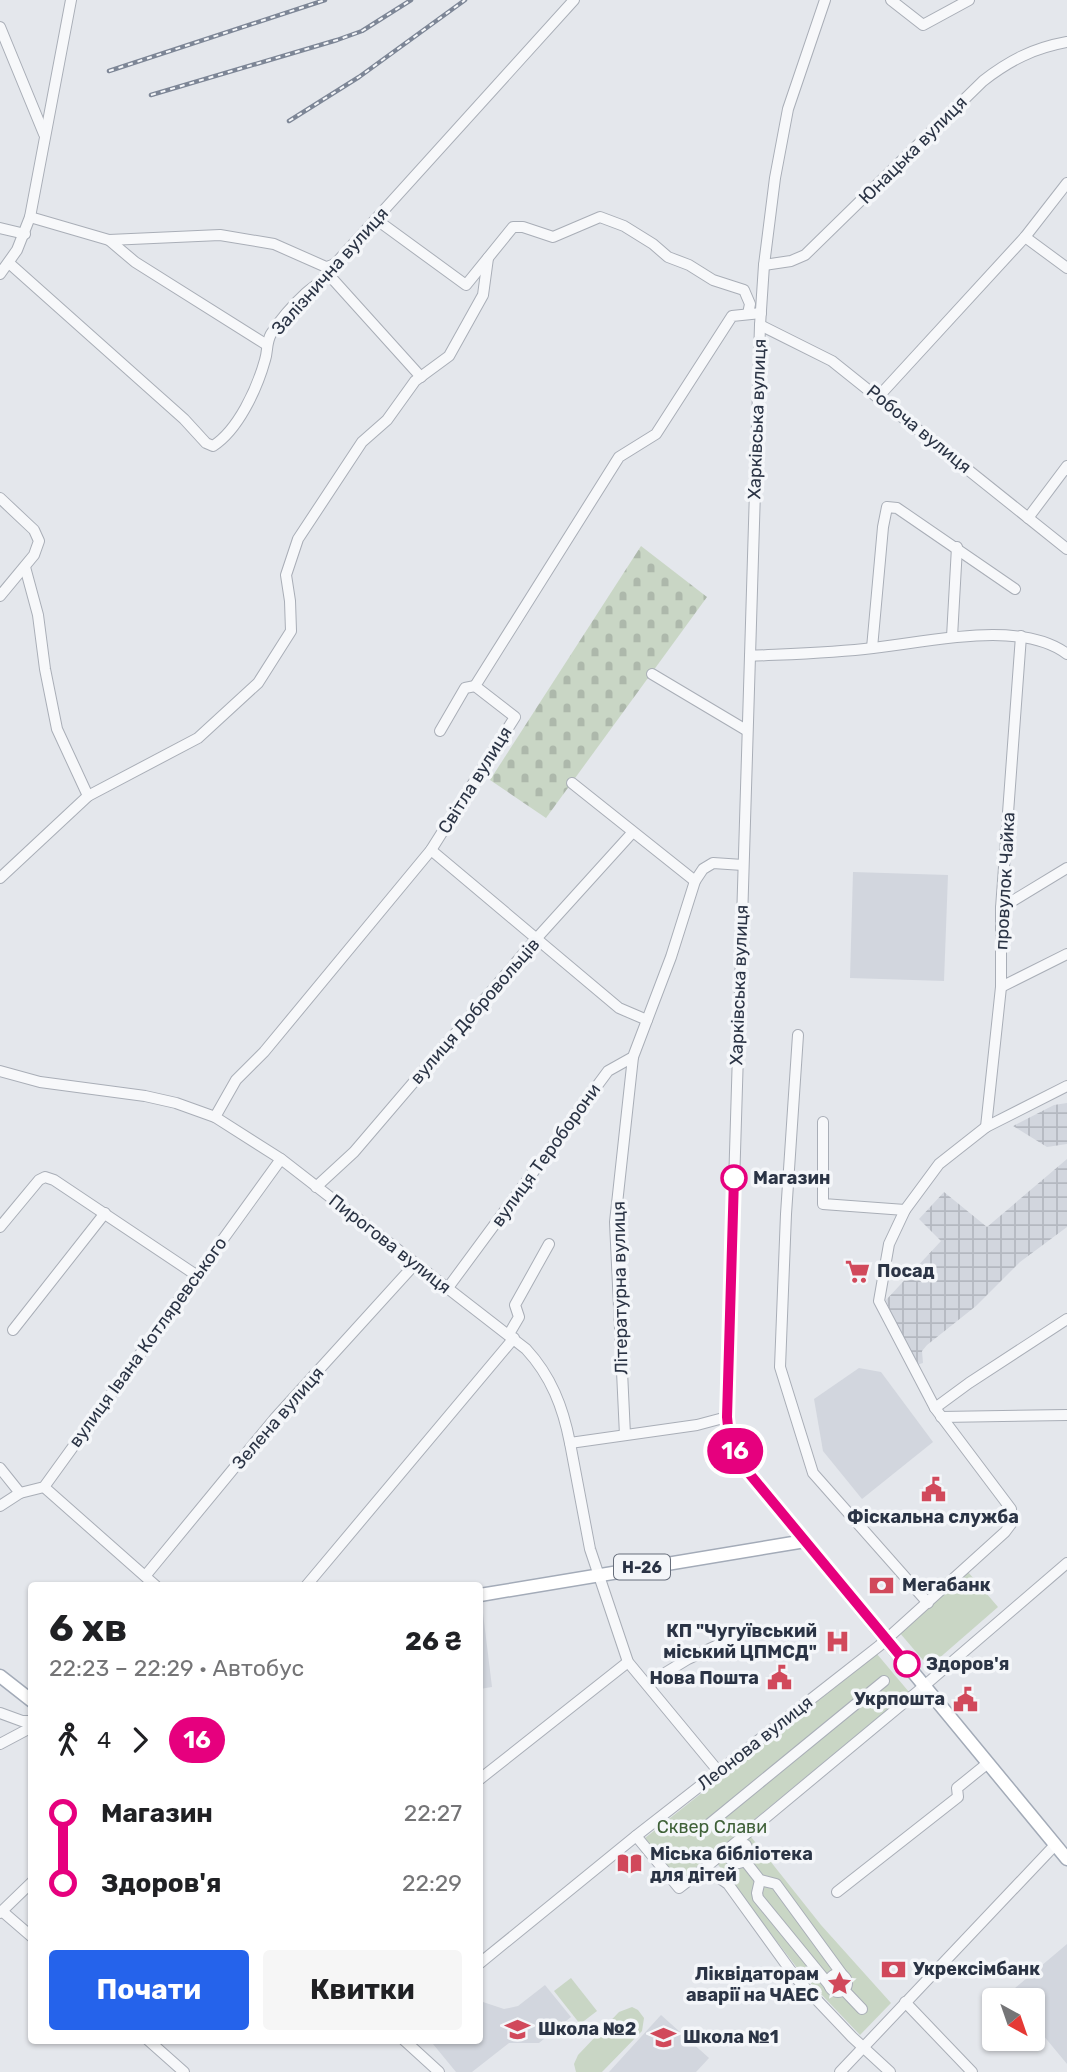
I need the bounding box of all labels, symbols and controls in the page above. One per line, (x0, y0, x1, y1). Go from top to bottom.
street label: Юнацька вулиця (854, 91, 972, 209)
street label: Залізнична вулиця (267, 203, 393, 339)
street label: Харківська вулиця (743, 338, 771, 500)
street label: Робоча вулиця (862, 380, 976, 478)
street label: Світла вулиця (433, 722, 517, 838)
street label: провулок Чайка (990, 811, 1020, 951)
street label: Харківська вулиця (725, 904, 753, 1066)
street label: вулиця Добровольців (406, 934, 544, 1088)
street label: вулиця Тероборони (487, 1079, 605, 1231)
marker: Магазин (721, 1165, 747, 1191)
place label: Магазин (753, 1167, 830, 1189)
street label: Пирогова вулиця (325, 1189, 455, 1299)
street label: Літературна вулиця (607, 1201, 633, 1375)
street label: вулиця Івана Котляревського (64, 1233, 232, 1451)
supermarket icon: Посад (843, 1257, 871, 1285)
place label: Посад (877, 1260, 935, 1282)
street label: Зелена вулиця (227, 1362, 329, 1474)
line badge: 16 (704, 1428, 766, 1474)
text: 16 (721, 1437, 749, 1465)
public building icon: Фіскальна служба (919, 1476, 947, 1504)
place label: Фіскальна служба (847, 1506, 1019, 1528)
road number: Н-26 (614, 1554, 670, 1580)
bank icon: Мегабанк (868, 1571, 896, 1599)
place label: Мегабанк (902, 1574, 991, 1596)
text: 6 хв (49, 1605, 127, 1651)
place label: КП "Чугуївський міський ЦПМСД" (663, 1620, 817, 1663)
text: 26 ₴ (405, 1626, 462, 1657)
hospital icon: КП "Чугуївський міський ЦПМСД" (823, 1627, 851, 1655)
marker: Здоров'я (894, 1651, 920, 1677)
place label: Здоров'я (926, 1653, 1009, 1675)
text: 22:23 – 22:29 · Автобус (49, 1654, 304, 1682)
public building icon: Нова Пошта (765, 1664, 793, 1692)
place label: Нова Пошта (649, 1667, 759, 1689)
public building icon: Укрпошта (951, 1685, 979, 1713)
place label: Укрпошта (854, 1688, 945, 1710)
street label: Леонова вулиця (693, 1691, 817, 1795)
icon: walk (49, 1721, 87, 1759)
icon: forward (121, 1721, 159, 1759)
text: 4 (97, 1726, 111, 1754)
text: 16 (183, 1726, 211, 1754)
text: Магазин (101, 1798, 213, 1829)
text: 22:27 (404, 1799, 462, 1827)
park label: Сквер Слави (657, 1816, 767, 1838)
place label: Міська бібліотека для дітей (650, 1843, 813, 1886)
library icon: Міська бібліотека для дітей (616, 1850, 644, 1878)
text: Здоров'я (101, 1868, 221, 1899)
text: 22:29 (402, 1869, 462, 1897)
button: Почати (49, 1950, 249, 2030)
button: Квитки (263, 1950, 462, 2030)
bank icon: Укрексімбанк (879, 1955, 907, 1983)
place label: Укрексімбанк (913, 1958, 1040, 1980)
place label: Ліквідаторам аварії на ЧАЕС (686, 1963, 819, 2006)
place icon: Ліквідаторам аварії на ЧАЕС (825, 1970, 853, 1998)
north arrow (982, 1988, 1045, 2051)
map controls (982, 1988, 1045, 2051)
school or university icon: Школа №2 (504, 2015, 532, 2043)
place label: Школа №2 (538, 2018, 637, 2040)
school or university icon: Школа №1 (649, 2023, 677, 2051)
place label: Школа №1 (683, 2026, 779, 2048)

